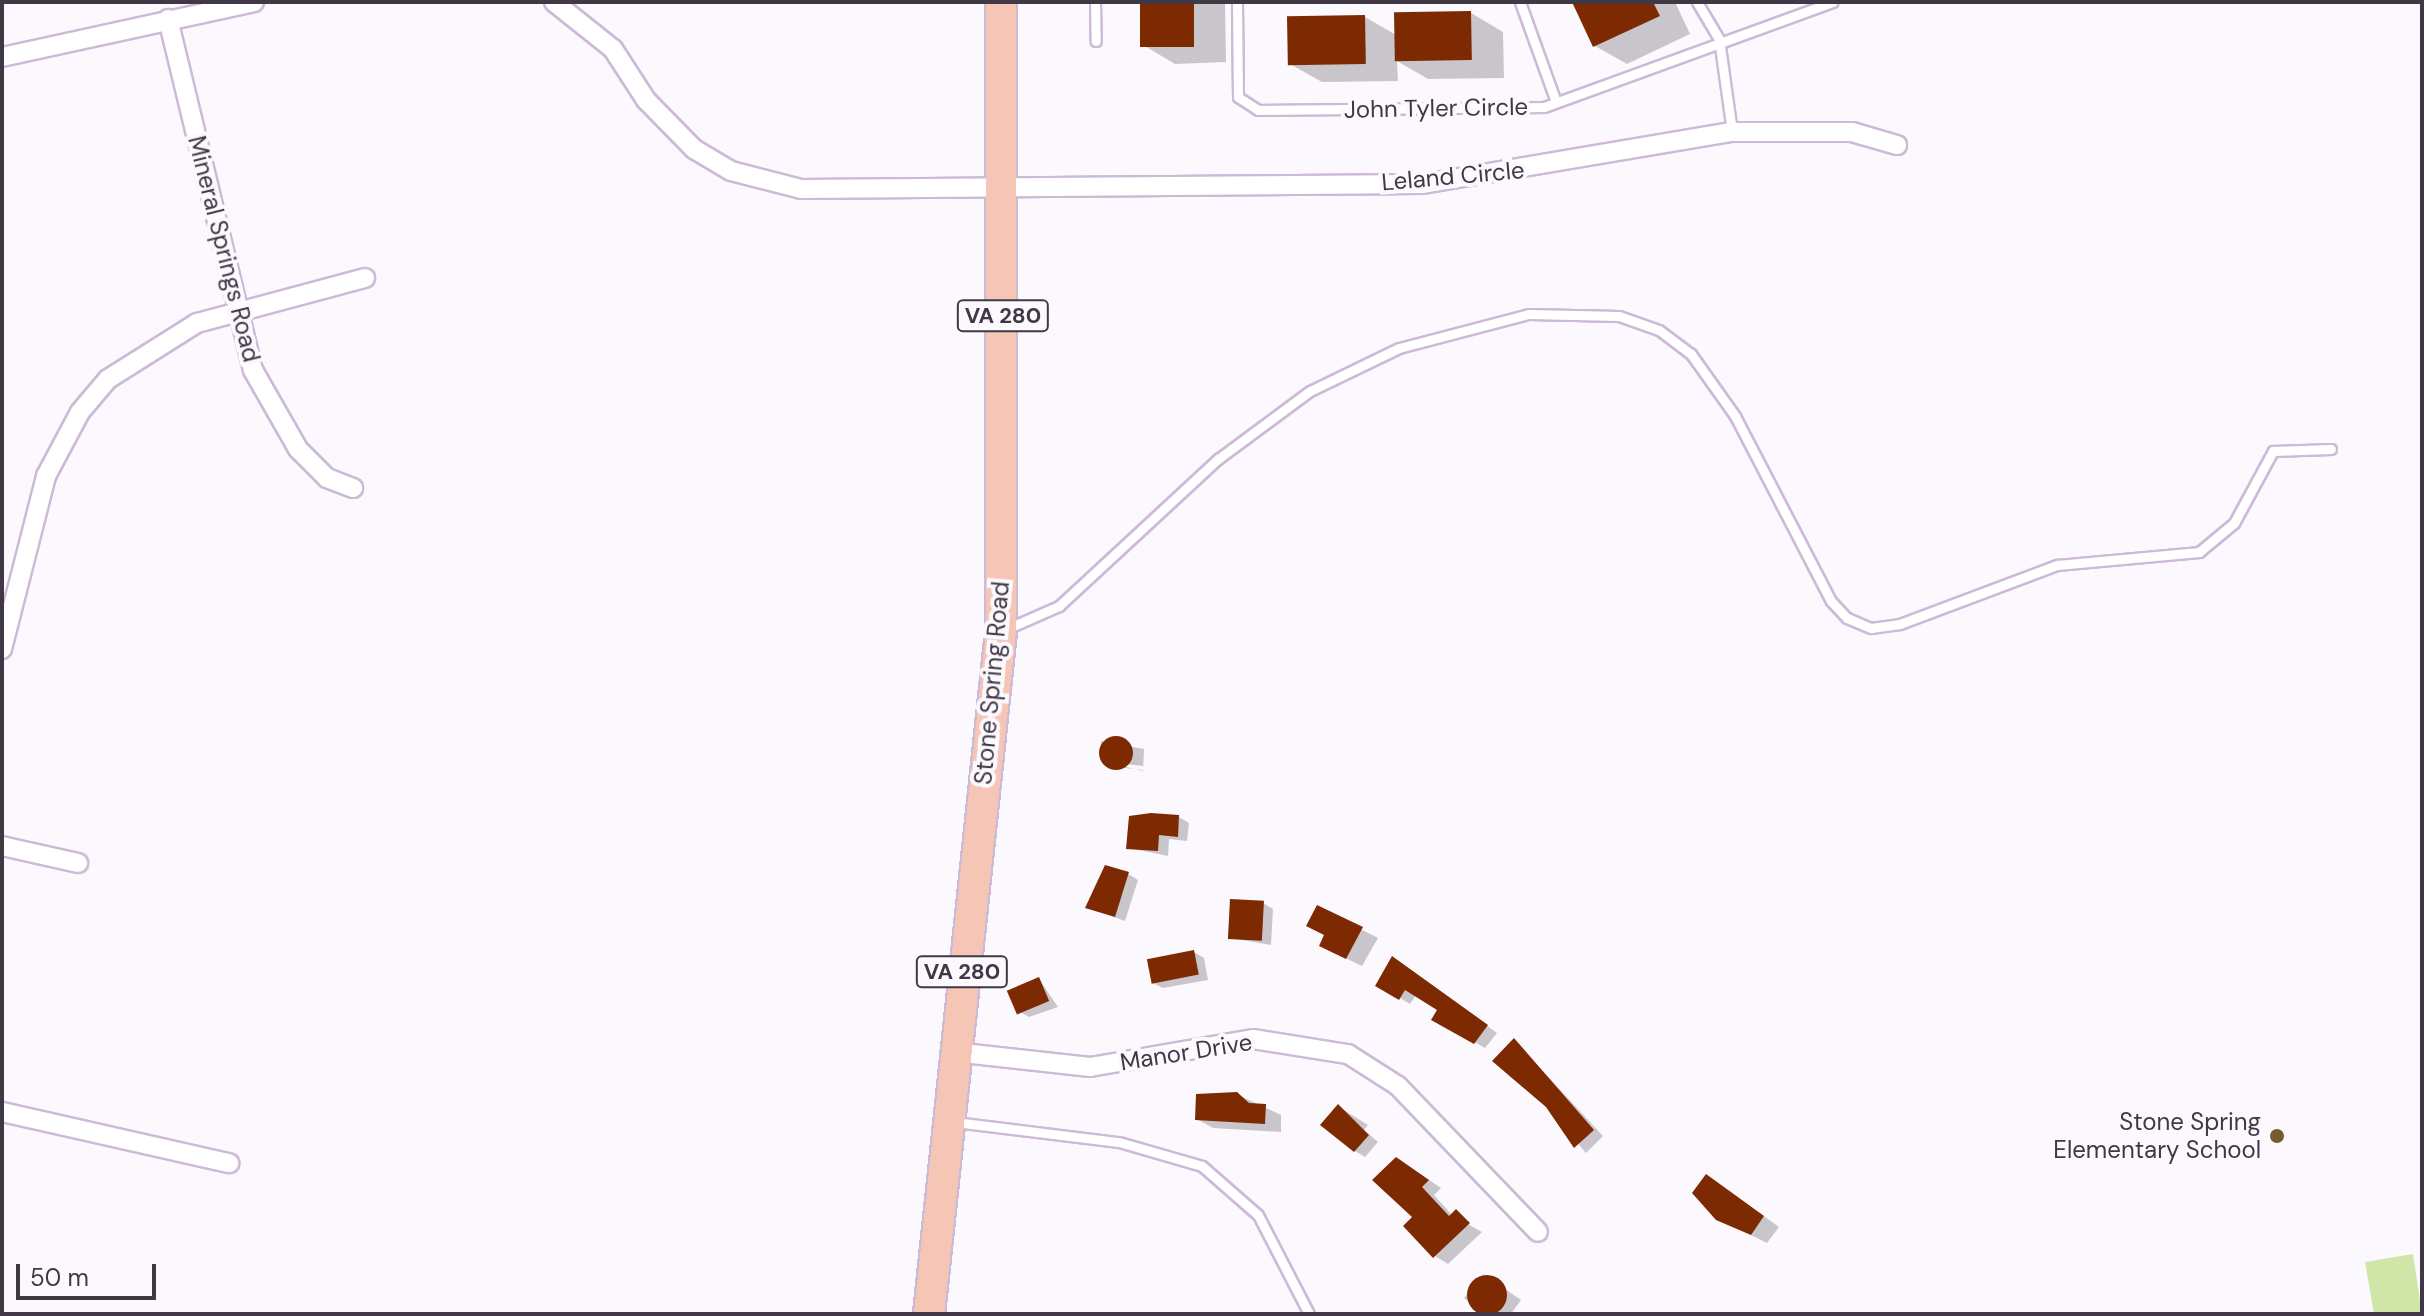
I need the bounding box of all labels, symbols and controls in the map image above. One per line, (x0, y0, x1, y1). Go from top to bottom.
street label: John Tyler Circle (1344, 92, 1528, 124)
street label: Mineral Springs Road (182, 133, 266, 365)
street label: Leland Circle (1380, 155, 1526, 197)
road number: VA 280 (955, 298, 1051, 334)
street label: Stone Spring Road (969, 580, 1015, 786)
road number: VA 280 (914, 954, 1010, 990)
street label: Manor Drive (1118, 1027, 1254, 1077)
place label: Stone Spring Elementary School (2053, 1108, 2261, 1164)
marker: Stone Spring Elementary School (2268, 1127, 2286, 1145)
scale bar (20, 1248, 160, 1298)
text: 50 m (30, 1262, 89, 1293)

